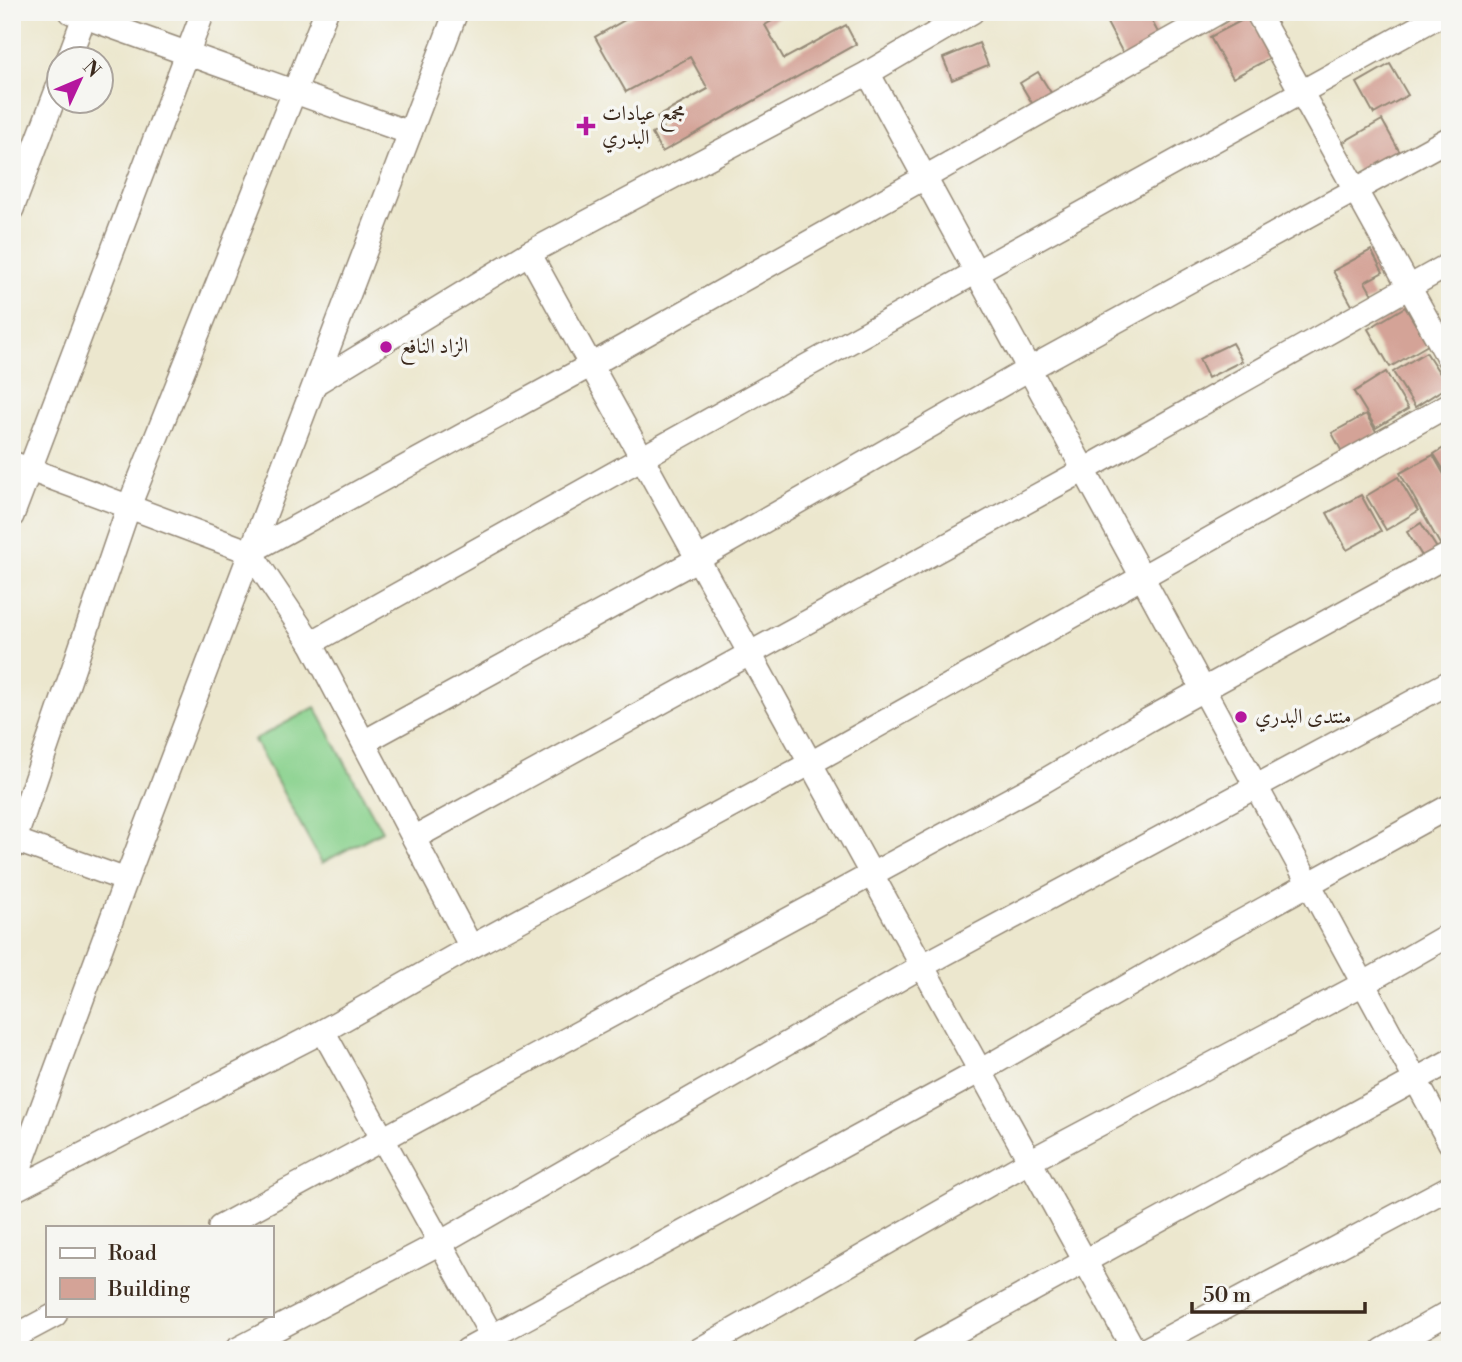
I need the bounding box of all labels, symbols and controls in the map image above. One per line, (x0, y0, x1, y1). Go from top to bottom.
north arrow (46, 46, 116, 116)
text: N (78, 55, 105, 83)
place label: مجمع عيادات البدري (602, 101, 686, 153)
marker: مجمع عيادات البدري (576, 116, 596, 136)
place label: الزاد النافع (400, 334, 468, 365)
marker: الزاد النافع (378, 339, 394, 355)
place label: منتدى البدري (1255, 704, 1351, 732)
marker: منتدى البدري (1233, 709, 1249, 725)
legend (46, 1226, 273, 1316)
text: Road (108, 1241, 157, 1267)
scale bar (1192, 1271, 1366, 1315)
text: Building (107, 1277, 190, 1303)
text: 50 m (1203, 1283, 1251, 1309)

